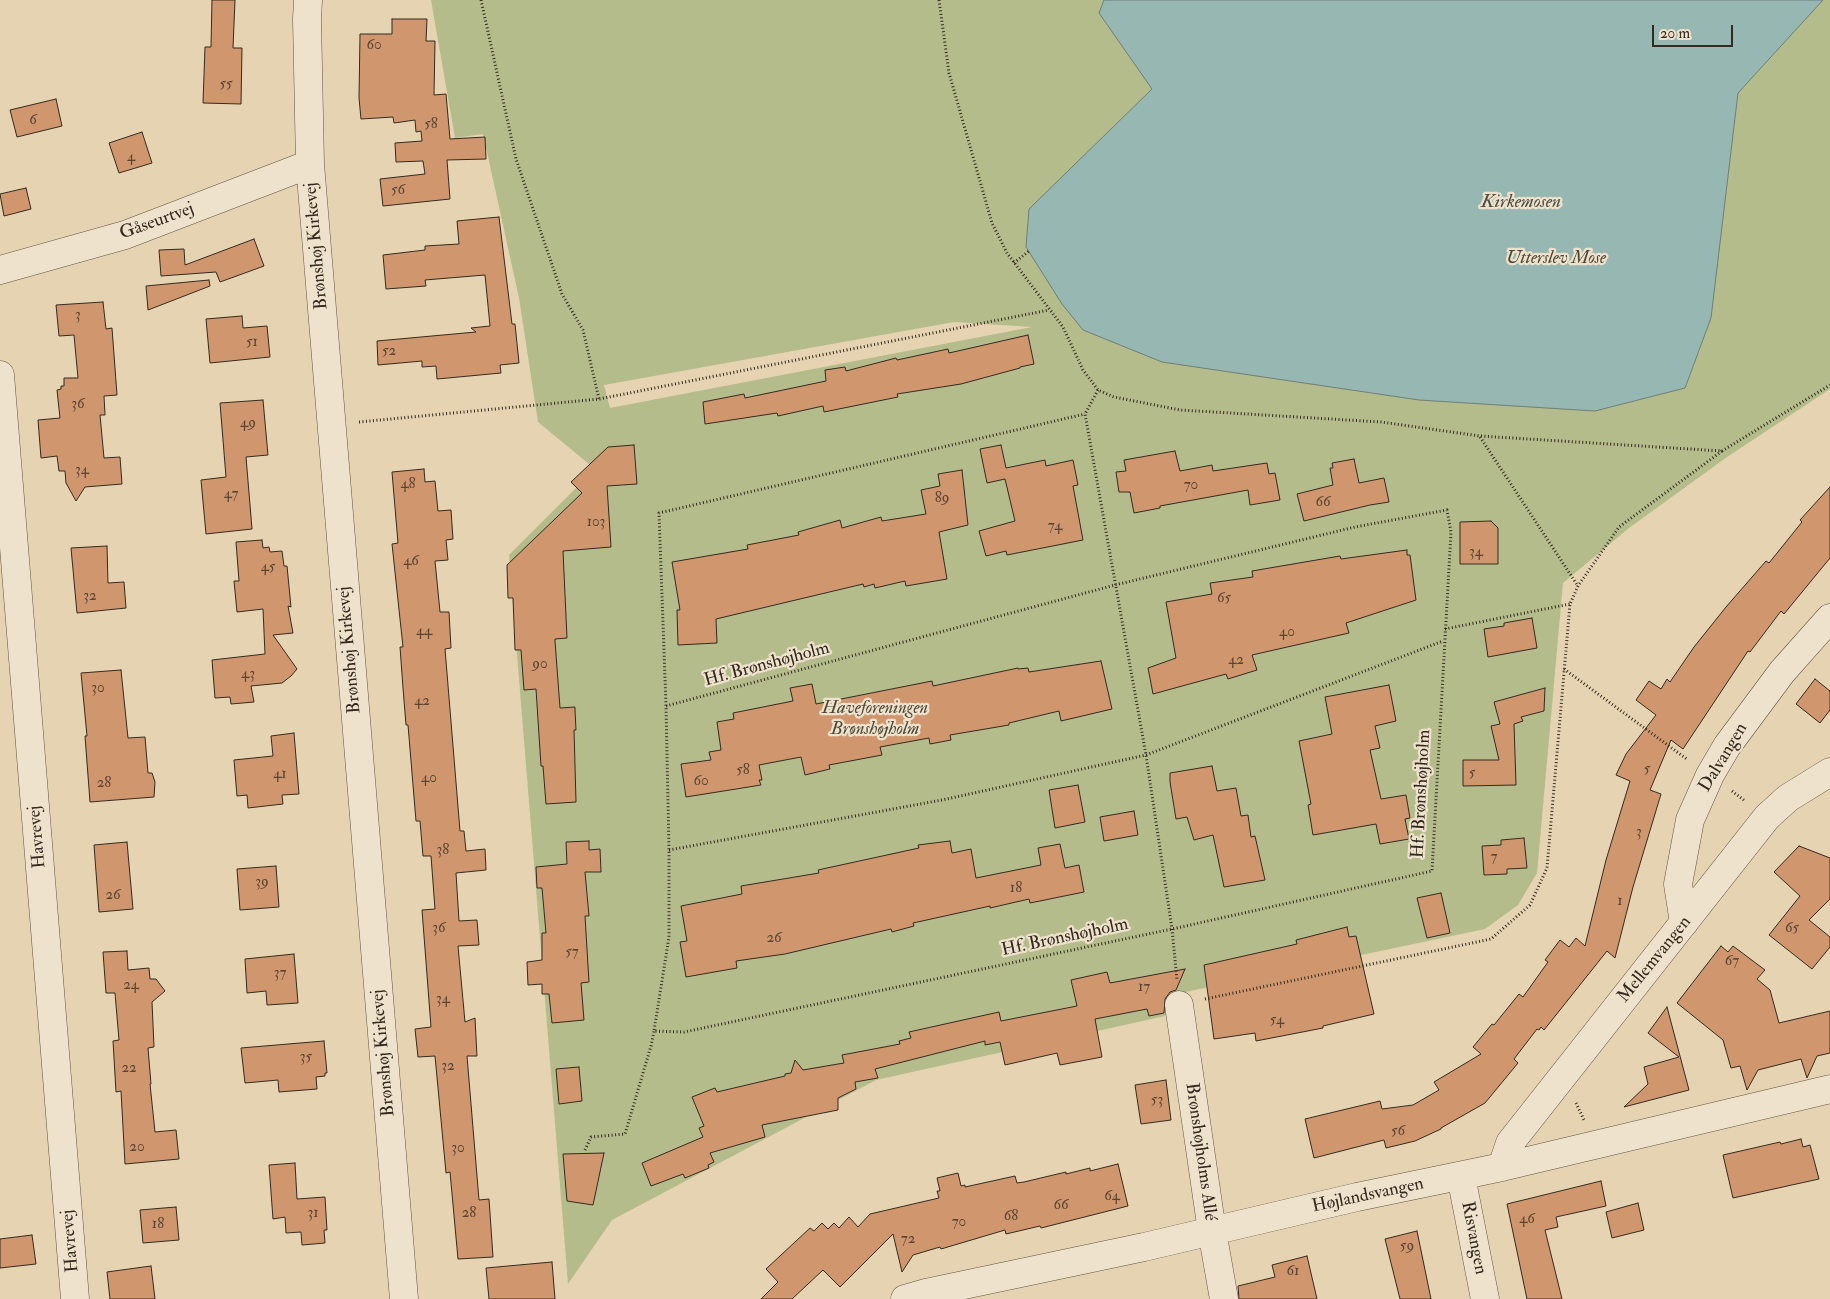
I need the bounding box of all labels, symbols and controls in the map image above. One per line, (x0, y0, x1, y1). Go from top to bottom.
scale bar (1655, 15, 1736, 47)
text: 20 m (1660, 24, 1690, 43)
house number: 60 (366, 37, 382, 55)
house number: 55 (219, 76, 233, 94)
house number: 6 (29, 112, 37, 130)
house number: 58 (424, 116, 438, 134)
house number: 4 (127, 149, 135, 167)
street label: Brønshøj Kirkevej (301, 181, 333, 311)
house number: 56 (391, 182, 405, 200)
water label: Kirkemosen (1481, 192, 1561, 214)
street label: Gåseurtvej (117, 199, 197, 245)
park label: Utterslev Mose (1506, 248, 1606, 270)
house number: 3 (75, 307, 81, 325)
house number: 51 (246, 334, 258, 352)
house number: 52 (382, 343, 396, 361)
house number: 36 (71, 396, 85, 414)
house number: 49 (240, 415, 256, 433)
house number: 34 (75, 462, 89, 480)
house number: 48 (400, 476, 416, 494)
house number: 70 (1184, 477, 1198, 495)
house number: 47 (224, 486, 238, 504)
house number: 89 (935, 490, 949, 508)
house number: 66 (1315, 494, 1331, 512)
house number: 103 (587, 514, 605, 532)
house number: 74 (1048, 518, 1062, 536)
house number: 34 (1469, 544, 1483, 562)
house number: 46 (403, 553, 419, 571)
house number: 45 (261, 559, 275, 577)
street label: Brønshøj Kirkevej (334, 585, 366, 715)
house number: 32 (83, 588, 97, 606)
house number: 65 (1217, 590, 1231, 608)
house number: 44 (416, 623, 432, 641)
house number: 40 (1279, 624, 1295, 642)
street label: Hf. Brønshøjholm (702, 638, 832, 692)
house number: 42 (1228, 652, 1244, 670)
house number: 90 (532, 656, 548, 674)
house number: 43 (241, 666, 255, 684)
house number: 30 (91, 680, 105, 698)
house number: 42 (414, 693, 430, 711)
park label: Haveforeningen Brønshøjholm (822, 698, 928, 741)
street label: Dalvangen (1695, 720, 1753, 796)
street label: Hf. Brønshøjholm (1408, 729, 1436, 859)
house number: 5 (1644, 761, 1650, 779)
house number: 58 (736, 762, 750, 780)
house number: 5 (1469, 765, 1475, 783)
house number: 41 (273, 766, 287, 784)
house number: 40 (421, 770, 437, 788)
house number: 60 (693, 773, 709, 791)
house number: 28 (97, 775, 111, 793)
street label: Havrevej (24, 805, 52, 869)
house number: 3 (1636, 824, 1642, 842)
house number: 38 (437, 842, 449, 860)
house number: 7 (1491, 849, 1497, 867)
house number: 39 (255, 874, 269, 892)
house number: 18 (1010, 880, 1022, 898)
house number: 26 (105, 887, 121, 905)
house number: 1 (1617, 893, 1623, 911)
street label: Mellemvangen (1614, 912, 1696, 1008)
street label: Hf. Brønshøjholm (1000, 914, 1130, 962)
house number: 36 (432, 920, 446, 938)
house number: 65 (1785, 920, 1799, 938)
house number: 26 (766, 930, 782, 948)
house number: 57 (565, 944, 579, 962)
house number: 67 (1725, 953, 1739, 971)
house number: 37 (274, 965, 286, 983)
house number: 24 (123, 977, 139, 995)
house number: 17 (1138, 979, 1150, 997)
street label: Brønshøj Kirkevej (368, 988, 400, 1118)
house number: 34 (436, 991, 450, 1009)
house number: 54 (1270, 1012, 1284, 1030)
house number: 35 (300, 1049, 312, 1067)
house number: 32 (441, 1058, 455, 1076)
house number: 22 (121, 1060, 137, 1078)
street label: Brønshøjholms Allé (1180, 1082, 1220, 1222)
house number: 53 (1151, 1092, 1163, 1110)
house number: 56 (1391, 1123, 1405, 1141)
house number: 20 (129, 1139, 145, 1157)
house number: 30 (451, 1140, 465, 1158)
street label: Højlandsvangen (1310, 1174, 1426, 1218)
house number: 64 (1104, 1188, 1120, 1206)
house number: 66 (1053, 1197, 1069, 1215)
street label: Risvangen (1455, 1200, 1491, 1276)
house number: 31 (307, 1205, 319, 1223)
house number: 28 (462, 1205, 476, 1223)
house number: 68 (1004, 1208, 1018, 1226)
street label: Havrevej (57, 1209, 85, 1273)
house number: 46 (1519, 1211, 1535, 1229)
house number: 70 (952, 1214, 966, 1232)
house number: 18 (152, 1216, 164, 1234)
house number: 72 (901, 1231, 915, 1249)
house number: 59 (1400, 1238, 1414, 1256)
house number: 61 (1287, 1263, 1299, 1281)

